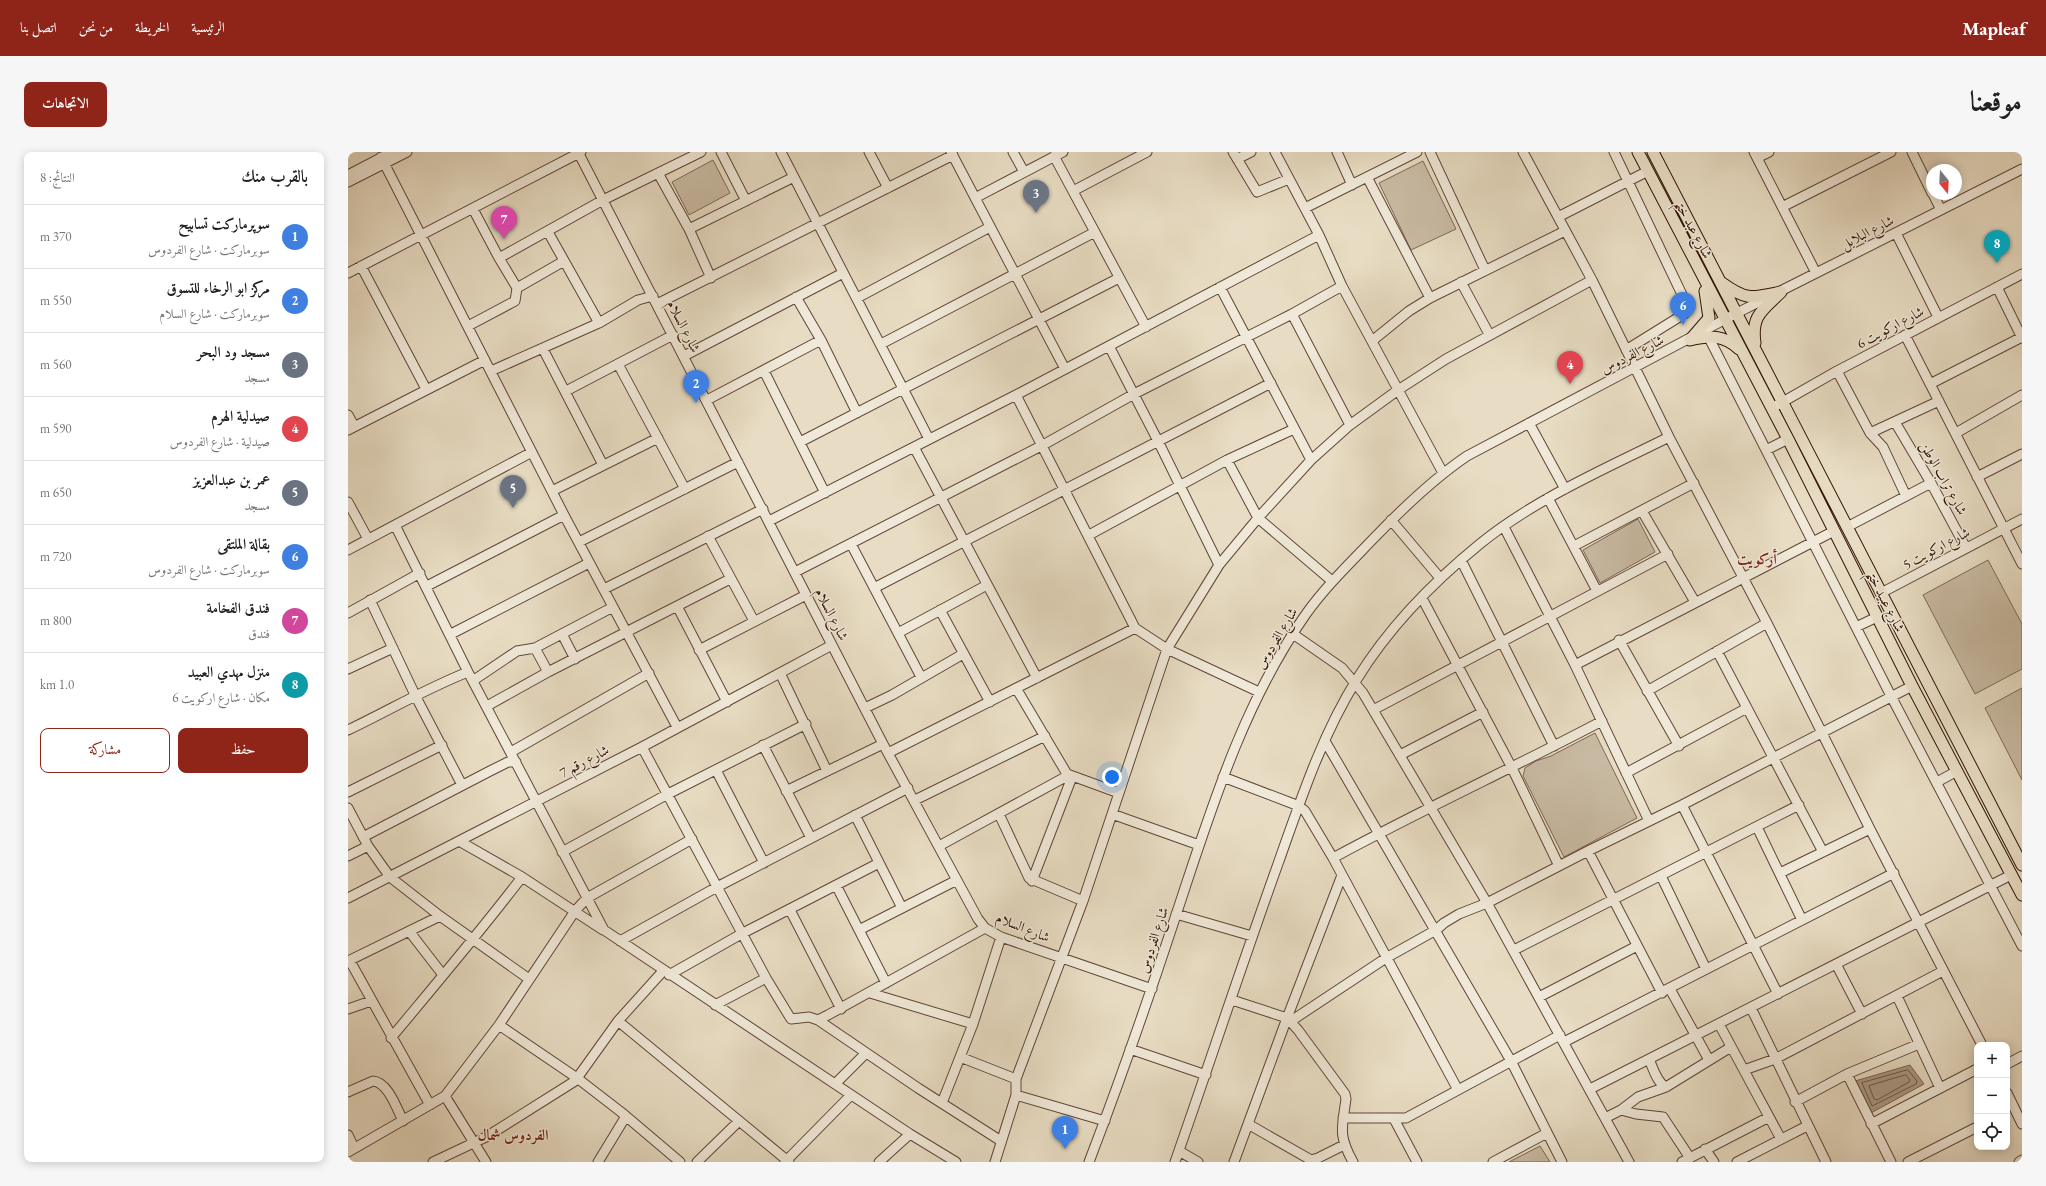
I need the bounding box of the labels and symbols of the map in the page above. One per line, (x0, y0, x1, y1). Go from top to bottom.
north arrow (1926, 164, 1962, 200)
pin: 3 (1023, 180, 1049, 213)
street label: شارع عبد ختم (1667, 197, 1717, 264)
pin: 7 (491, 206, 517, 239)
street label: شارع البلابل (1837, 211, 1898, 256)
pin: 8 (1984, 230, 2010, 263)
pin: 6 (1670, 292, 1696, 325)
street label: شارع السلام (660, 297, 705, 357)
street label: شارع اركويت 6 (1853, 302, 1928, 355)
street label: شارع الفردوس (1597, 330, 1668, 380)
pin: 4 (1557, 351, 1583, 384)
pin: 2 (683, 370, 709, 403)
street label: شارع تراب الوطن (1914, 438, 1972, 519)
pin: 5 (500, 475, 526, 508)
street label: شارع اركويت 5 (1899, 523, 1974, 576)
district label: أركويت (1737, 548, 1777, 569)
street label: شارع عبيد ختم (1858, 567, 1909, 637)
street label: شارع السلام (808, 585, 853, 645)
street label: شارع الفردوس (1251, 604, 1304, 674)
street label: شارع رقم 7 (556, 740, 614, 786)
your location (1102, 767, 1122, 787)
street label: شارع الفردوس (1134, 905, 1175, 976)
street label: شارع السلام (992, 908, 1053, 950)
pin: 1 (1052, 1116, 1078, 1149)
district label: الفردوس شمال (478, 1125, 548, 1145)

